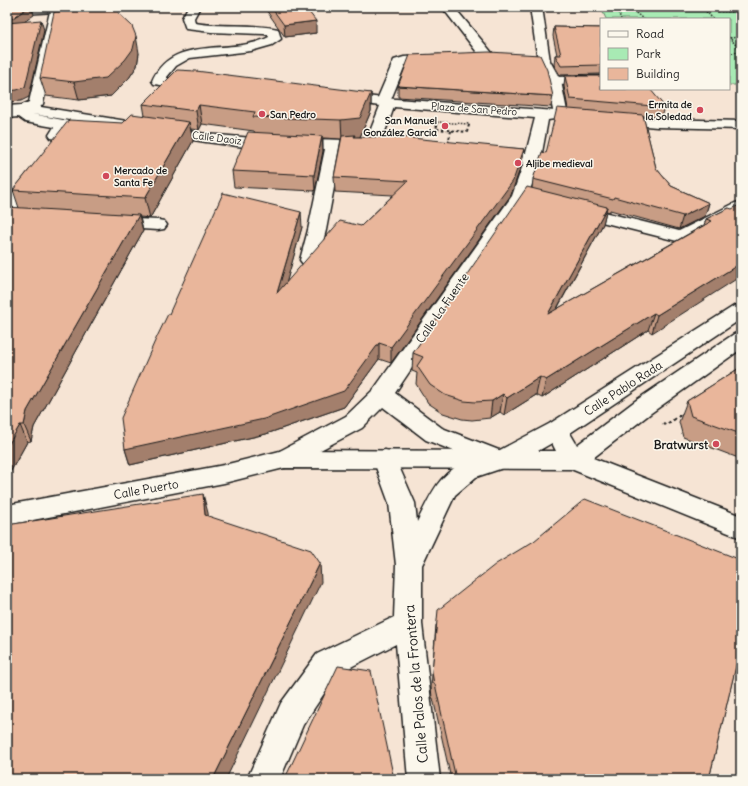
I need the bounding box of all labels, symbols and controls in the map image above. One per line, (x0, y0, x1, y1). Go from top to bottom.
legend (600, 18, 730, 90)
text: Road (636, 26, 664, 41)
text: Park (636, 46, 661, 61)
text: Building (636, 66, 680, 81)
place label: Ermita de la Soledad (645, 98, 693, 123)
street label: Plaza de San Pedro (430, 100, 518, 119)
marker: Ermita de la Soledad (695, 105, 705, 115)
place label: San Pedro (270, 108, 316, 121)
marker: San Pedro (257, 109, 267, 119)
place label: San Manuel González Garcia (363, 114, 437, 139)
marker: San Manuel González Garcia (440, 121, 450, 131)
street label: Calle Daoiz (191, 129, 243, 148)
place label: Aljibe medieval (526, 157, 593, 170)
marker: Aljibe medieval (513, 158, 523, 168)
place label: Mercado de Santa Fe (114, 164, 168, 189)
marker: Mercado de Santa Fe (101, 171, 111, 181)
street label: Calle La Fuente (412, 270, 472, 346)
street label: Calle Pablo Rada (581, 357, 665, 419)
place label: Bratwurst (654, 437, 709, 452)
marker: Bratwurst (711, 439, 721, 449)
street label: Calle Puerto (112, 476, 180, 502)
street label: Calle Palos de la Frontera (400, 604, 432, 764)

